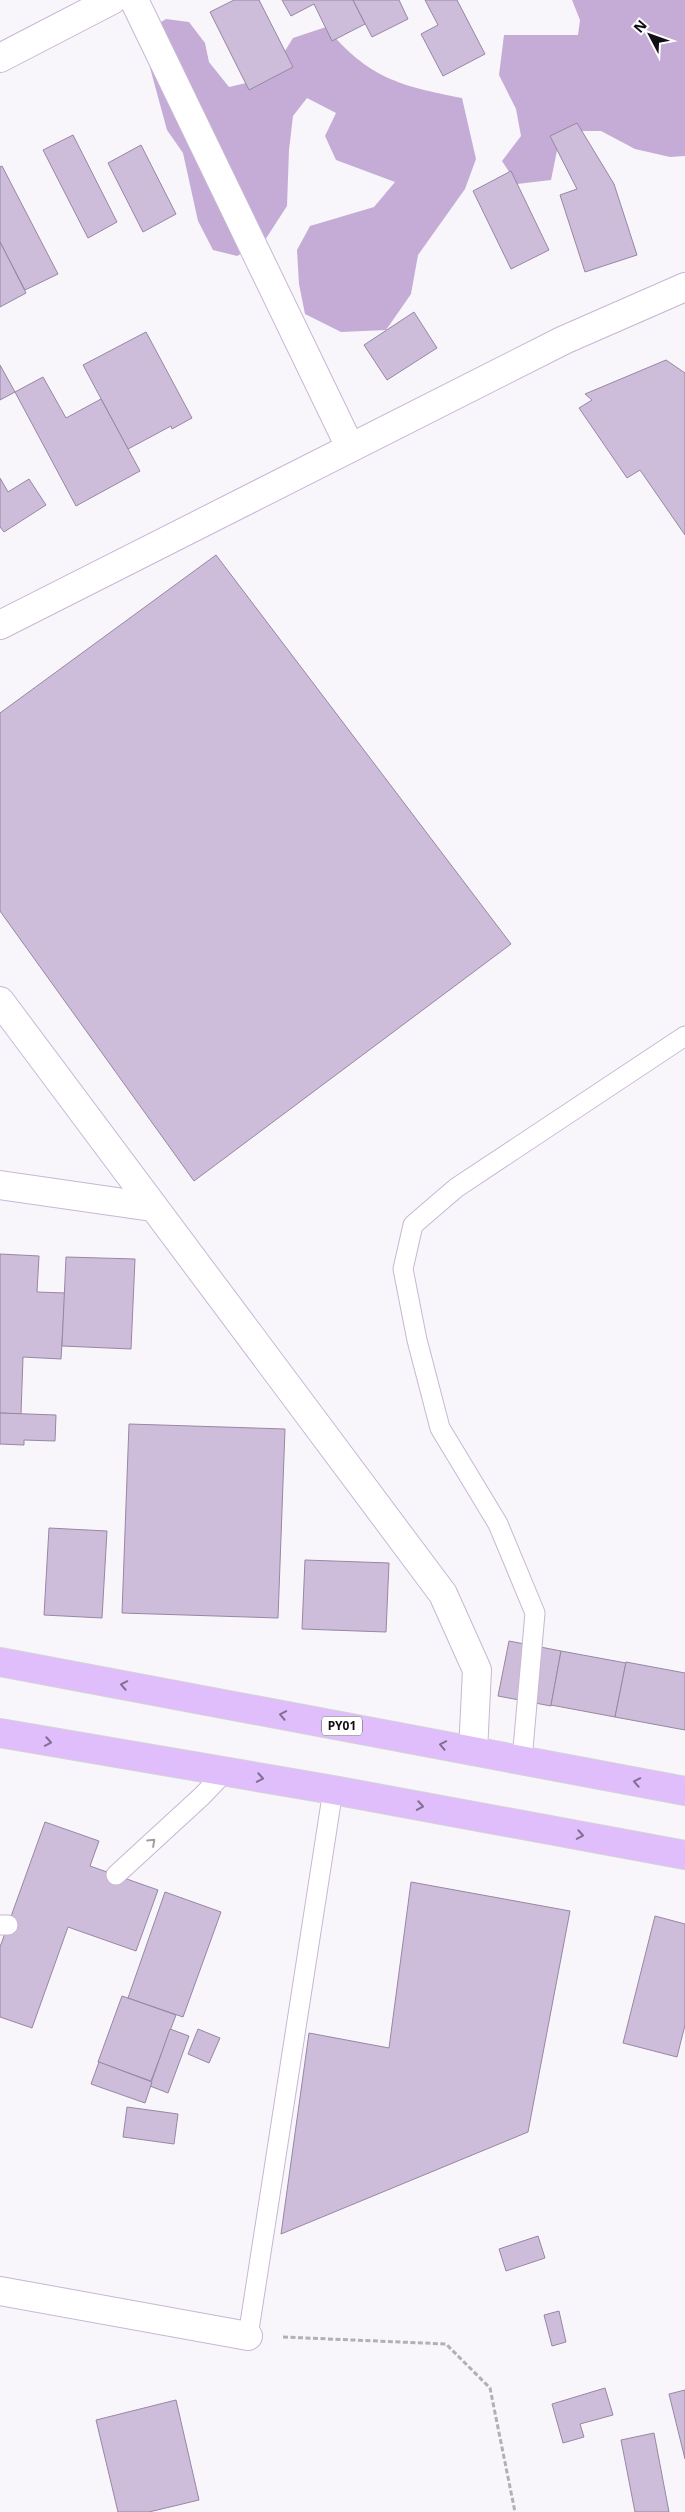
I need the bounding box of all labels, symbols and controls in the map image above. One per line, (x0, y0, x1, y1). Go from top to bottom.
north arrow (625, 10, 675, 60)
text: N (629, 16, 651, 37)
one-way arrow (119, 1681, 128, 1691)
one-way arrow (279, 1711, 288, 1721)
road number: PY01 (322, 1716, 362, 1735)
one-way arrow (44, 1736, 52, 1746)
one-way arrow (439, 1741, 447, 1751)
one-way arrow (256, 1772, 264, 1782)
one-way arrow (633, 1777, 642, 1788)
one-way arrow (416, 1800, 424, 1811)
one-way arrow (575, 1830, 584, 1840)
one-way arrow (146, 1839, 155, 1848)

